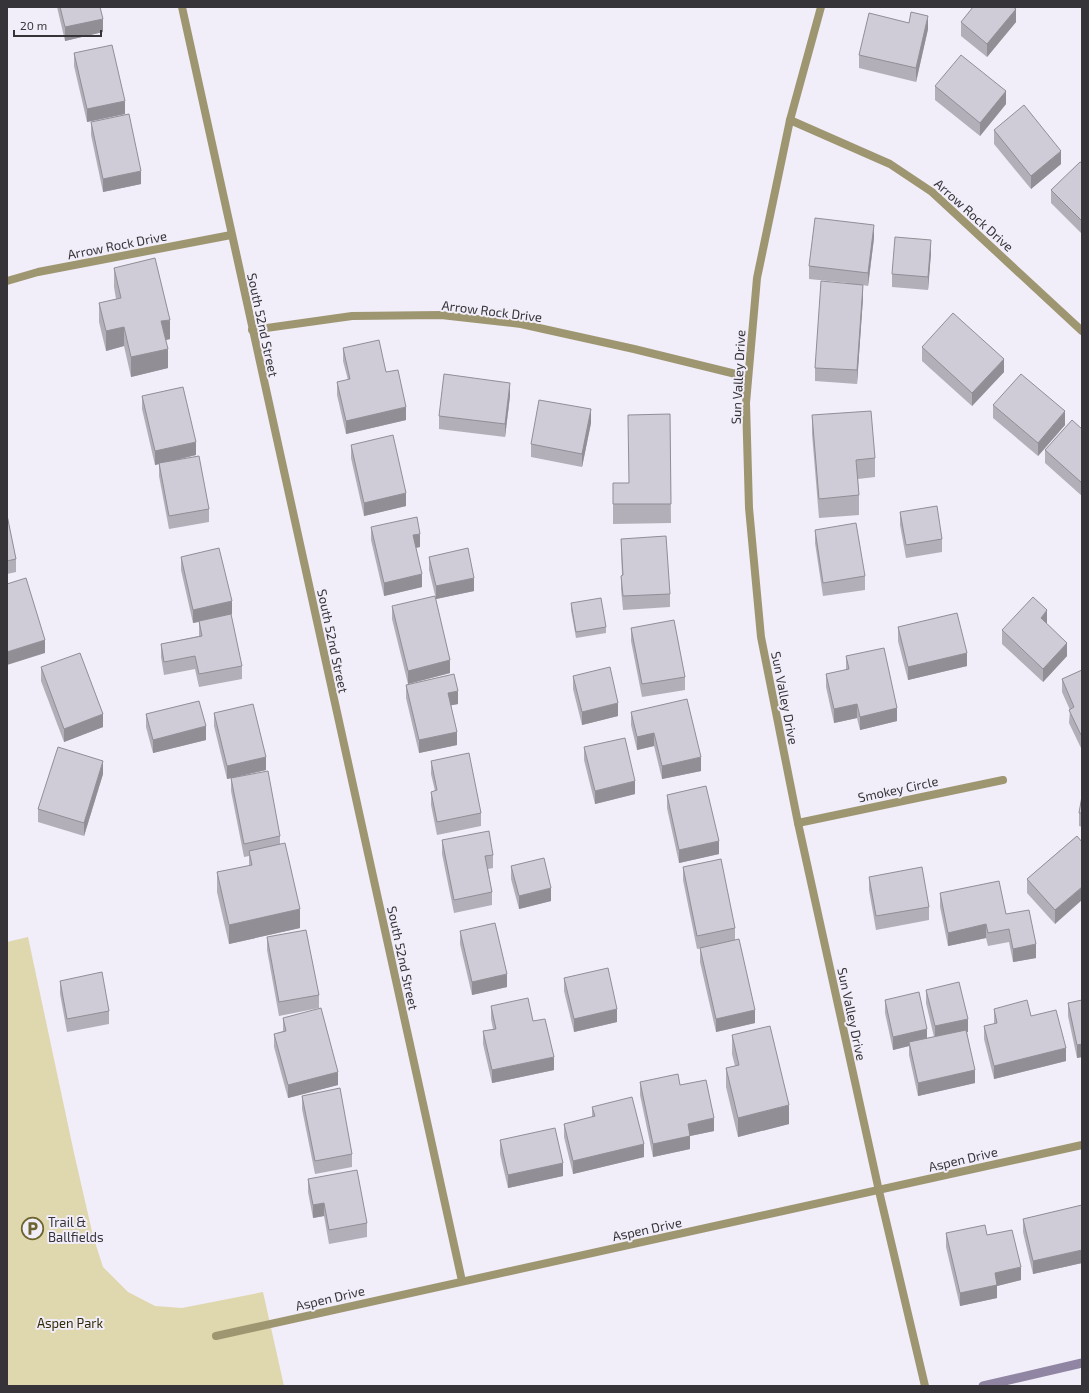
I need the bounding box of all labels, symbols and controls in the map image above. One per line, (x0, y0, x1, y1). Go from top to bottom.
scale bar (14, 12, 101, 38)
text: 20 m (20, 18, 47, 32)
street label: Arrow Rock Drive (931, 175, 1017, 255)
street label: Arrow Rock Drive (66, 228, 168, 262)
street label: South 52nd Street (244, 272, 282, 378)
street label: Arrow Rock Drive (441, 297, 543, 325)
street label: Sun Valley Drive (728, 329, 748, 425)
street label: South 52nd Street (314, 588, 352, 694)
street label: Sun Valley Drive (768, 650, 802, 746)
street label: Smokey Circle (856, 773, 940, 805)
street label: South 52nd Street (384, 905, 422, 1011)
street label: Sun Valley Drive (834, 966, 870, 1062)
street label: Aspen Drive (927, 1143, 999, 1175)
place label: Trail & Ballfields (48, 1214, 104, 1245)
street label: Aspen Drive (611, 1214, 683, 1244)
parking icon: Trail & Ballfields (20, 1216, 46, 1242)
street label: Aspen Drive (294, 1282, 366, 1314)
park label: Aspen Park (37, 1315, 104, 1331)

